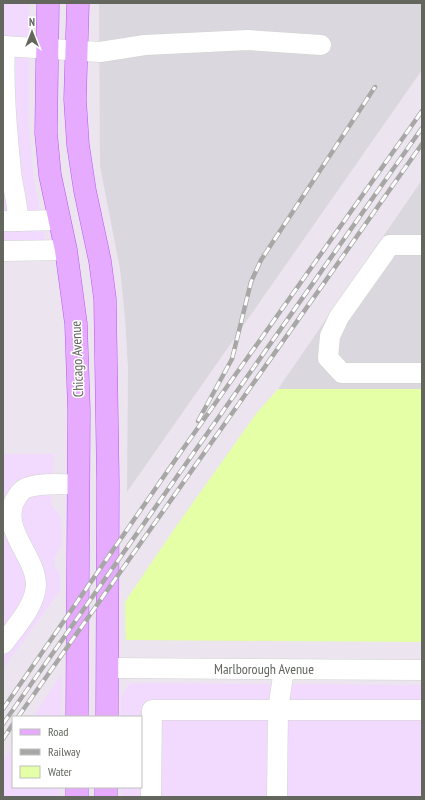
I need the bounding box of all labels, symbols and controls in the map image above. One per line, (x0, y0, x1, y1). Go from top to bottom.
north arrow (12, 12, 52, 52)
text: N (29, 15, 35, 29)
street label: Chicago Avenue (67, 320, 87, 397)
street label: Marlborough Avenue (214, 660, 314, 678)
legend (12, 716, 142, 788)
text: Road (48, 724, 68, 739)
text: Railway (48, 744, 81, 759)
text: Water (48, 764, 73, 779)

